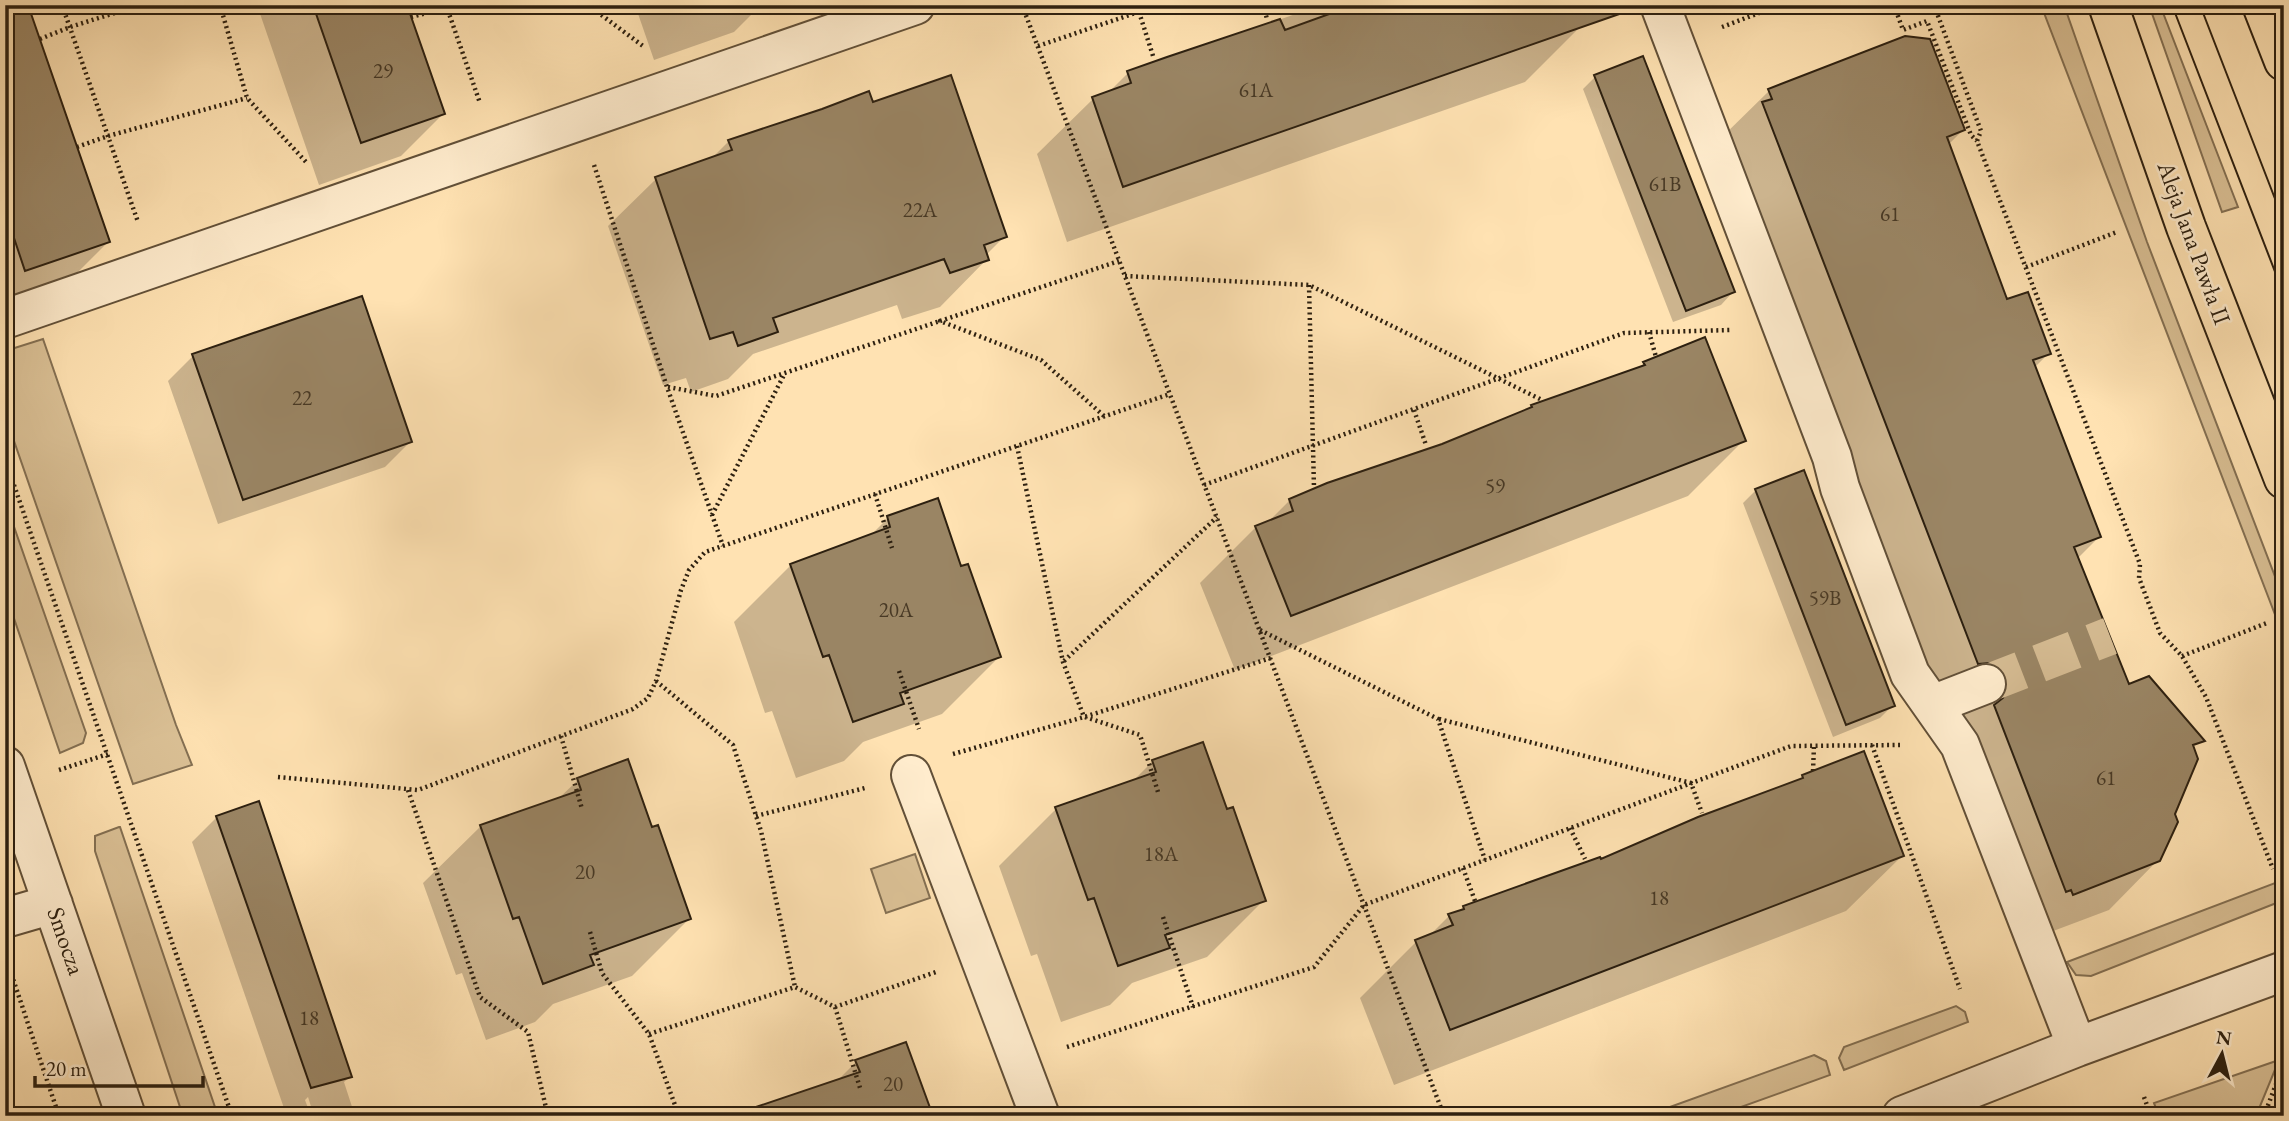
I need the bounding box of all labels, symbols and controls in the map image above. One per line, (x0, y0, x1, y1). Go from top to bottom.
house number: 29 (373, 57, 393, 84)
house number: 61A (1239, 76, 1274, 103)
street label: Aleja Jana Pawła II (2150, 156, 2238, 329)
house number: 61B (1649, 170, 1681, 197)
house number: 22A (903, 196, 938, 223)
house number: 61 (1880, 200, 1900, 227)
house number: 22 (292, 384, 312, 411)
house number: 59 (1485, 472, 1505, 499)
house number: 59B (1809, 584, 1841, 611)
house number: 20A (879, 596, 914, 623)
house number: 61 (2096, 764, 2116, 791)
house number: 18A (1144, 840, 1179, 867)
house number: 20 (575, 858, 595, 885)
house number: 18 (1649, 884, 1669, 911)
street label: Smocza (41, 903, 93, 979)
house number: 18 (299, 1004, 319, 1031)
north arrow (2188, 1020, 2258, 1090)
text: N (2215, 1024, 2234, 1051)
scale bar (35, 1044, 203, 1088)
text: 20 m (46, 1055, 87, 1082)
house number: 20 (883, 1070, 903, 1097)

